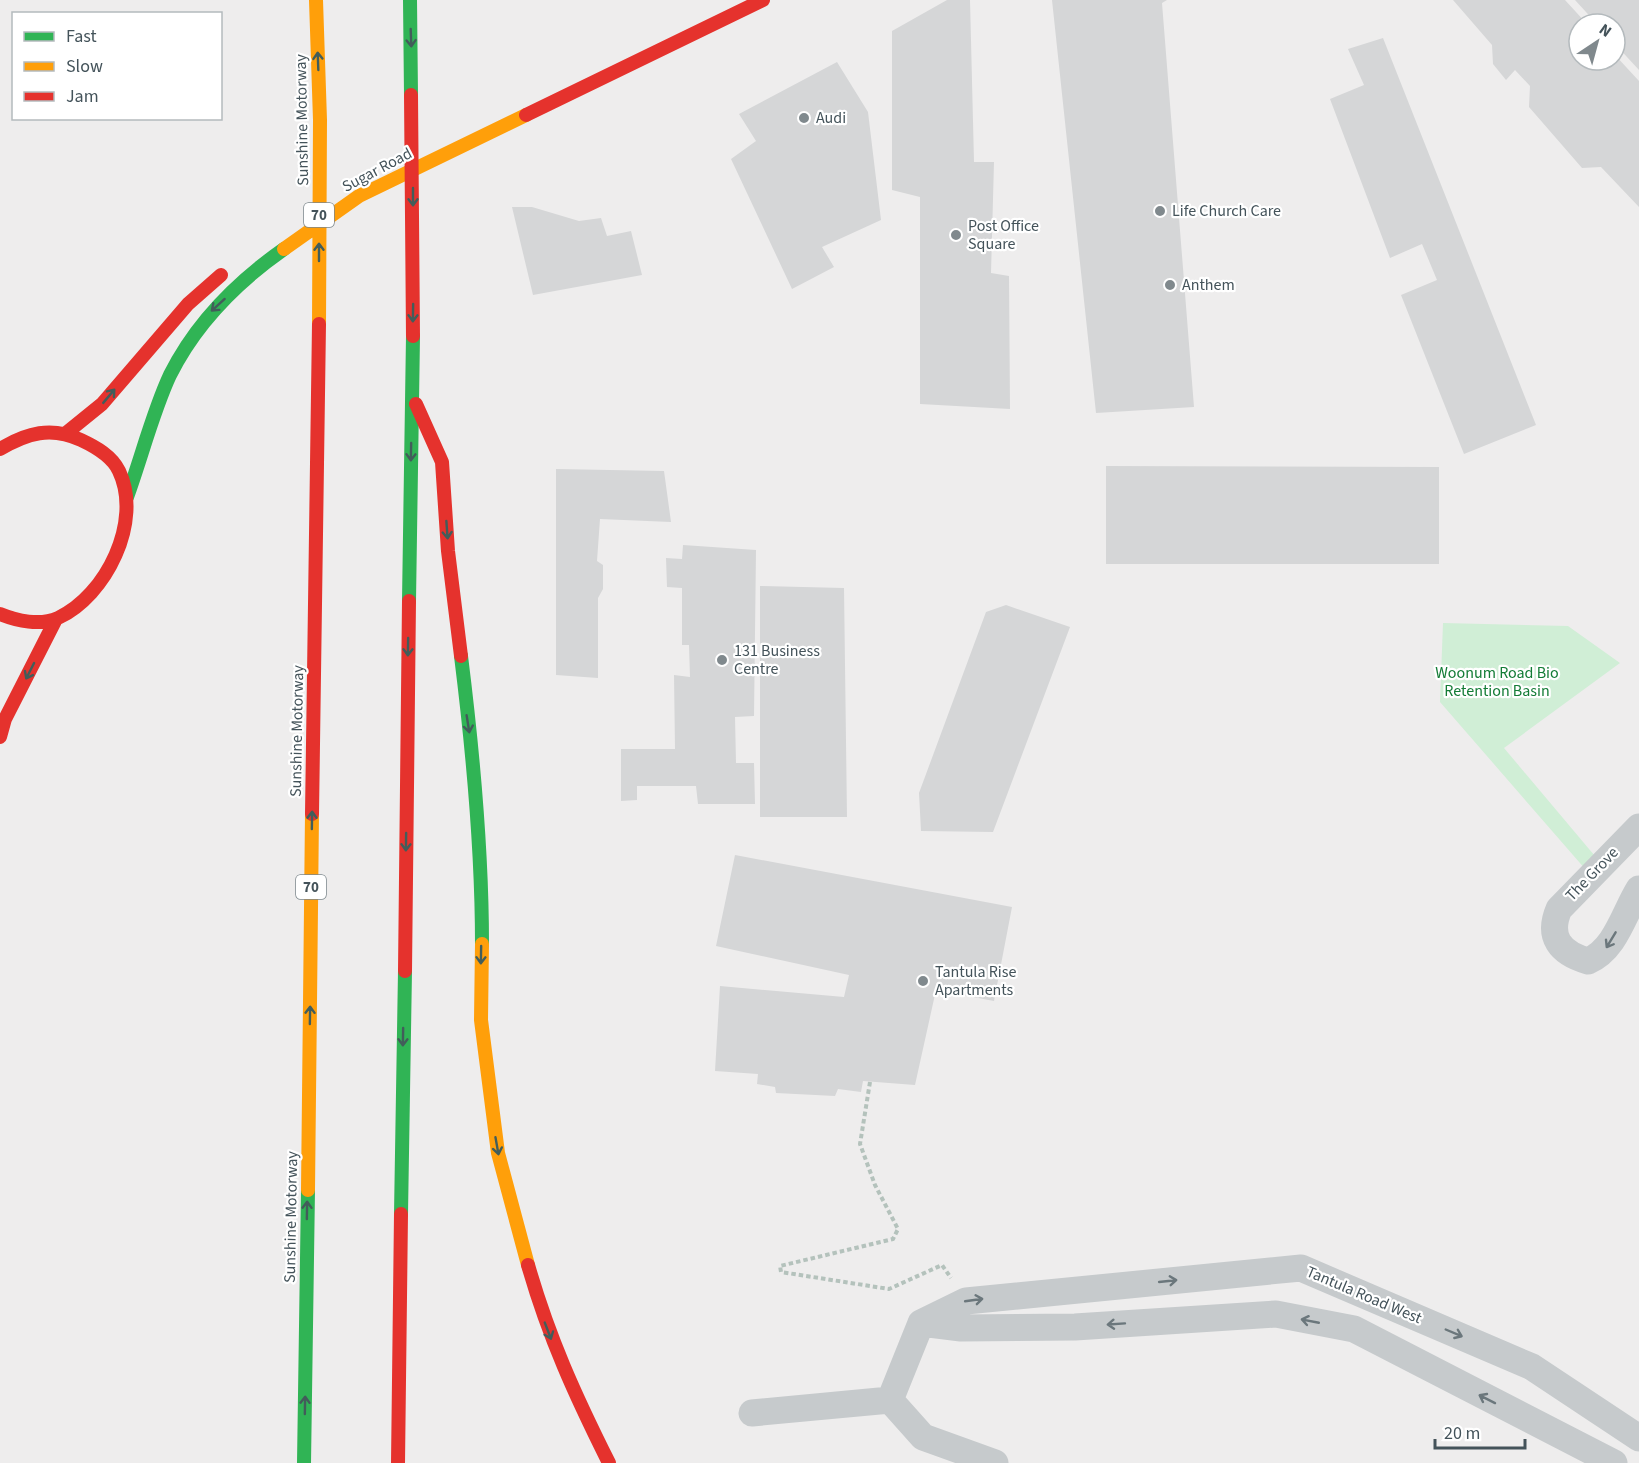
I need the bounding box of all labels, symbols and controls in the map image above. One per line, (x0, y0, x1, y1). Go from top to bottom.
legend (12, 12, 222, 120)
north arrow (1567, 12, 1627, 72)
text: N (1594, 19, 1616, 43)
text: Fast (66, 24, 97, 49)
one-way arrow (406, 27, 417, 47)
one-way arrow (312, 52, 323, 72)
street label: Sunshine Motorway (290, 53, 314, 186)
text: Slow (66, 54, 103, 79)
text: Jam (66, 84, 99, 109)
place label: Audi (816, 107, 846, 129)
marker: Audi (797, 111, 811, 125)
street label: Sugar Road (338, 142, 416, 198)
one-way arrow (407, 187, 419, 207)
place label: Life Church Care (1172, 200, 1281, 222)
road number: 70 (304, 203, 334, 227)
marker: Life Church Care (1153, 204, 1167, 218)
place label: Post Office Square (968, 215, 1039, 255)
marker: Post Office Square (949, 228, 963, 242)
one-way arrow (313, 243, 325, 263)
place label: Anthem (1182, 274, 1235, 296)
marker: Anthem (1163, 278, 1177, 292)
one-way arrow (211, 298, 226, 312)
one-way arrow (407, 303, 419, 323)
one-way arrow (103, 388, 116, 404)
one-way arrow (405, 442, 417, 462)
one-way arrow (441, 519, 452, 539)
one-way arrow (403, 637, 414, 657)
place label: 131 Business Centre (734, 640, 820, 680)
marker: 131 Business Centre (715, 653, 729, 667)
one-way arrow (24, 662, 36, 679)
park label: Woonum Road Bio Retention Basin (1435, 662, 1559, 702)
street label: Sunshine Motorway (285, 664, 309, 797)
one-way arrow (463, 713, 474, 733)
one-way arrow (306, 810, 318, 830)
one-way arrow (400, 832, 412, 852)
street label: The Grove (1561, 842, 1623, 906)
road number: 70 (296, 875, 326, 899)
one-way arrow (1604, 931, 1616, 948)
one-way arrow (475, 945, 487, 965)
place label: Tantula Rise Apartments (935, 961, 1016, 1001)
marker: Tantula Rise Apartments (916, 974, 930, 988)
one-way arrow (304, 1005, 316, 1025)
one-way arrow (397, 1027, 409, 1047)
one-way arrow (492, 1136, 503, 1156)
street label: Sunshine Motorway (279, 1150, 303, 1283)
one-way arrow (302, 1200, 313, 1220)
street label: Tantula Road West (1303, 1261, 1426, 1329)
one-way arrow (1158, 1275, 1178, 1286)
one-way arrow (964, 1295, 983, 1306)
one-way arrow (1301, 1315, 1320, 1326)
one-way arrow (1106, 1319, 1126, 1330)
one-way arrow (543, 1322, 554, 1340)
one-way arrow (1444, 1328, 1463, 1339)
one-way arrow (1479, 1393, 1496, 1405)
one-way arrow (299, 1395, 311, 1415)
scale bar (1435, 1412, 1525, 1450)
text: 20 m (1444, 1421, 1480, 1446)

